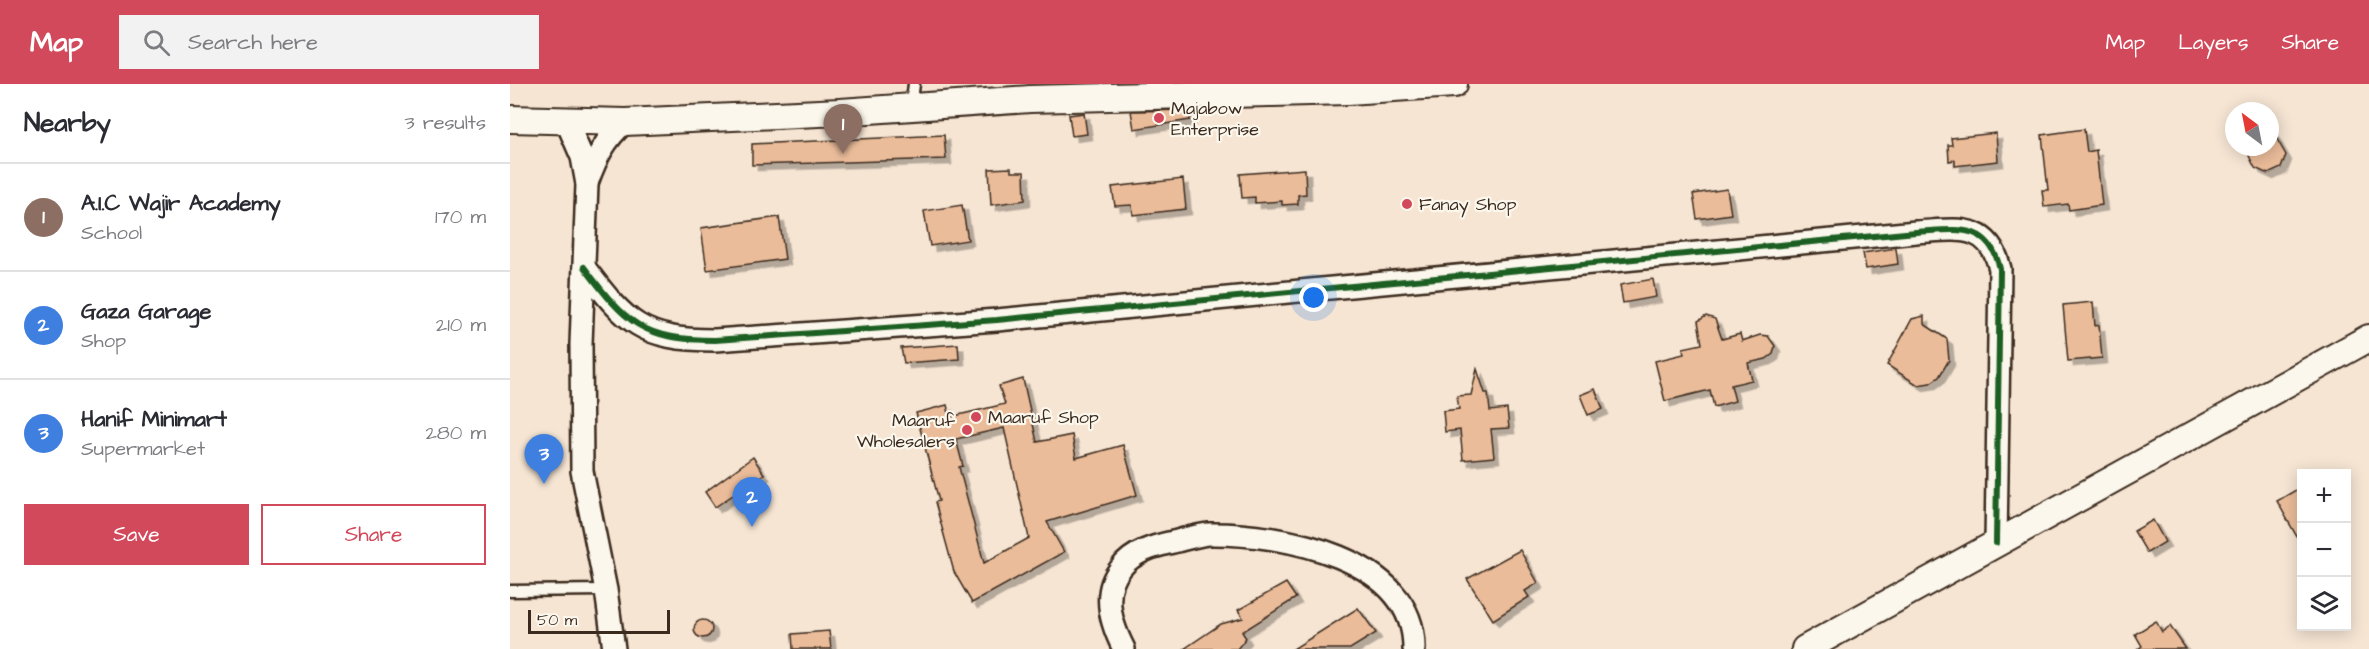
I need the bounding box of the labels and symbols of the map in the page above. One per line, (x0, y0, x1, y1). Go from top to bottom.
place label: Majabow Enterprise (1171, 96, 1259, 142)
north arrow (2225, 102, 2279, 156)
pin: 1 (824, 104, 862, 154)
marker: Majabow Enterprise (1152, 111, 1166, 125)
place label: Fanay Shop (1419, 192, 1517, 218)
marker: Fanay Shop (1400, 197, 1414, 211)
your location (1299, 283, 1328, 312)
place label: Maaruf Shop (988, 405, 1099, 430)
place label: Maaruf Wholesalers (857, 408, 955, 454)
marker: Maaruf Shop (969, 410, 983, 424)
marker: Maaruf Wholesalers (960, 423, 974, 437)
pin: 3 (525, 434, 564, 484)
pin: 2 (732, 478, 772, 527)
scale bar (528, 607, 670, 634)

